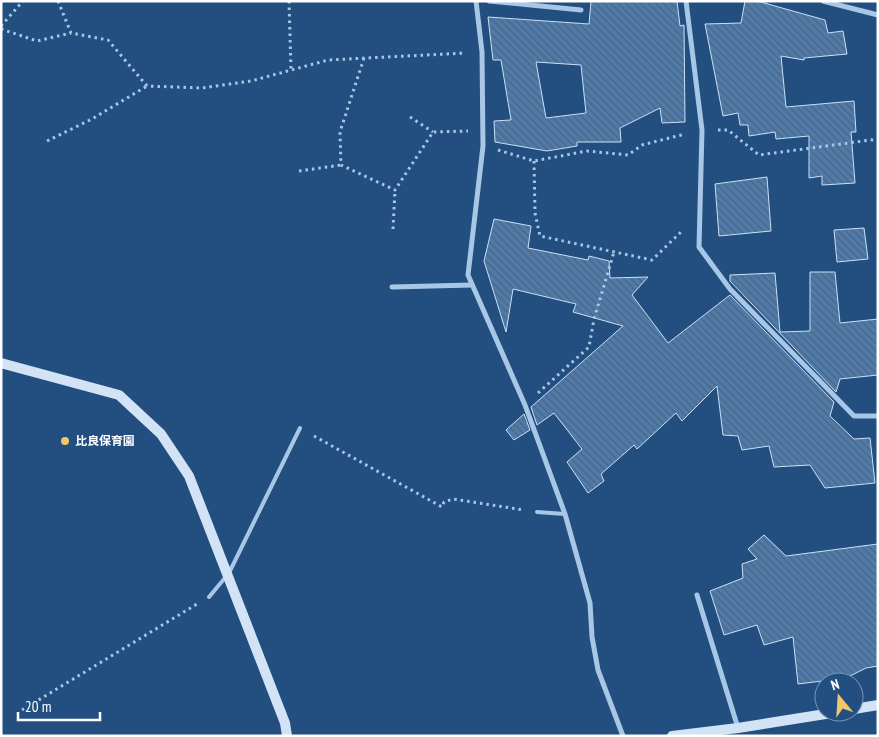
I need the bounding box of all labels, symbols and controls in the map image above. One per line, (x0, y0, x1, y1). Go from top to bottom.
place label: 比良保育園 (75, 433, 135, 448)
marker: 比良保育園 (59, 435, 71, 447)
north arrow (814, 672, 864, 722)
text: N (829, 675, 841, 694)
scale bar (18, 690, 100, 722)
text: 20 m (25, 697, 51, 716)

